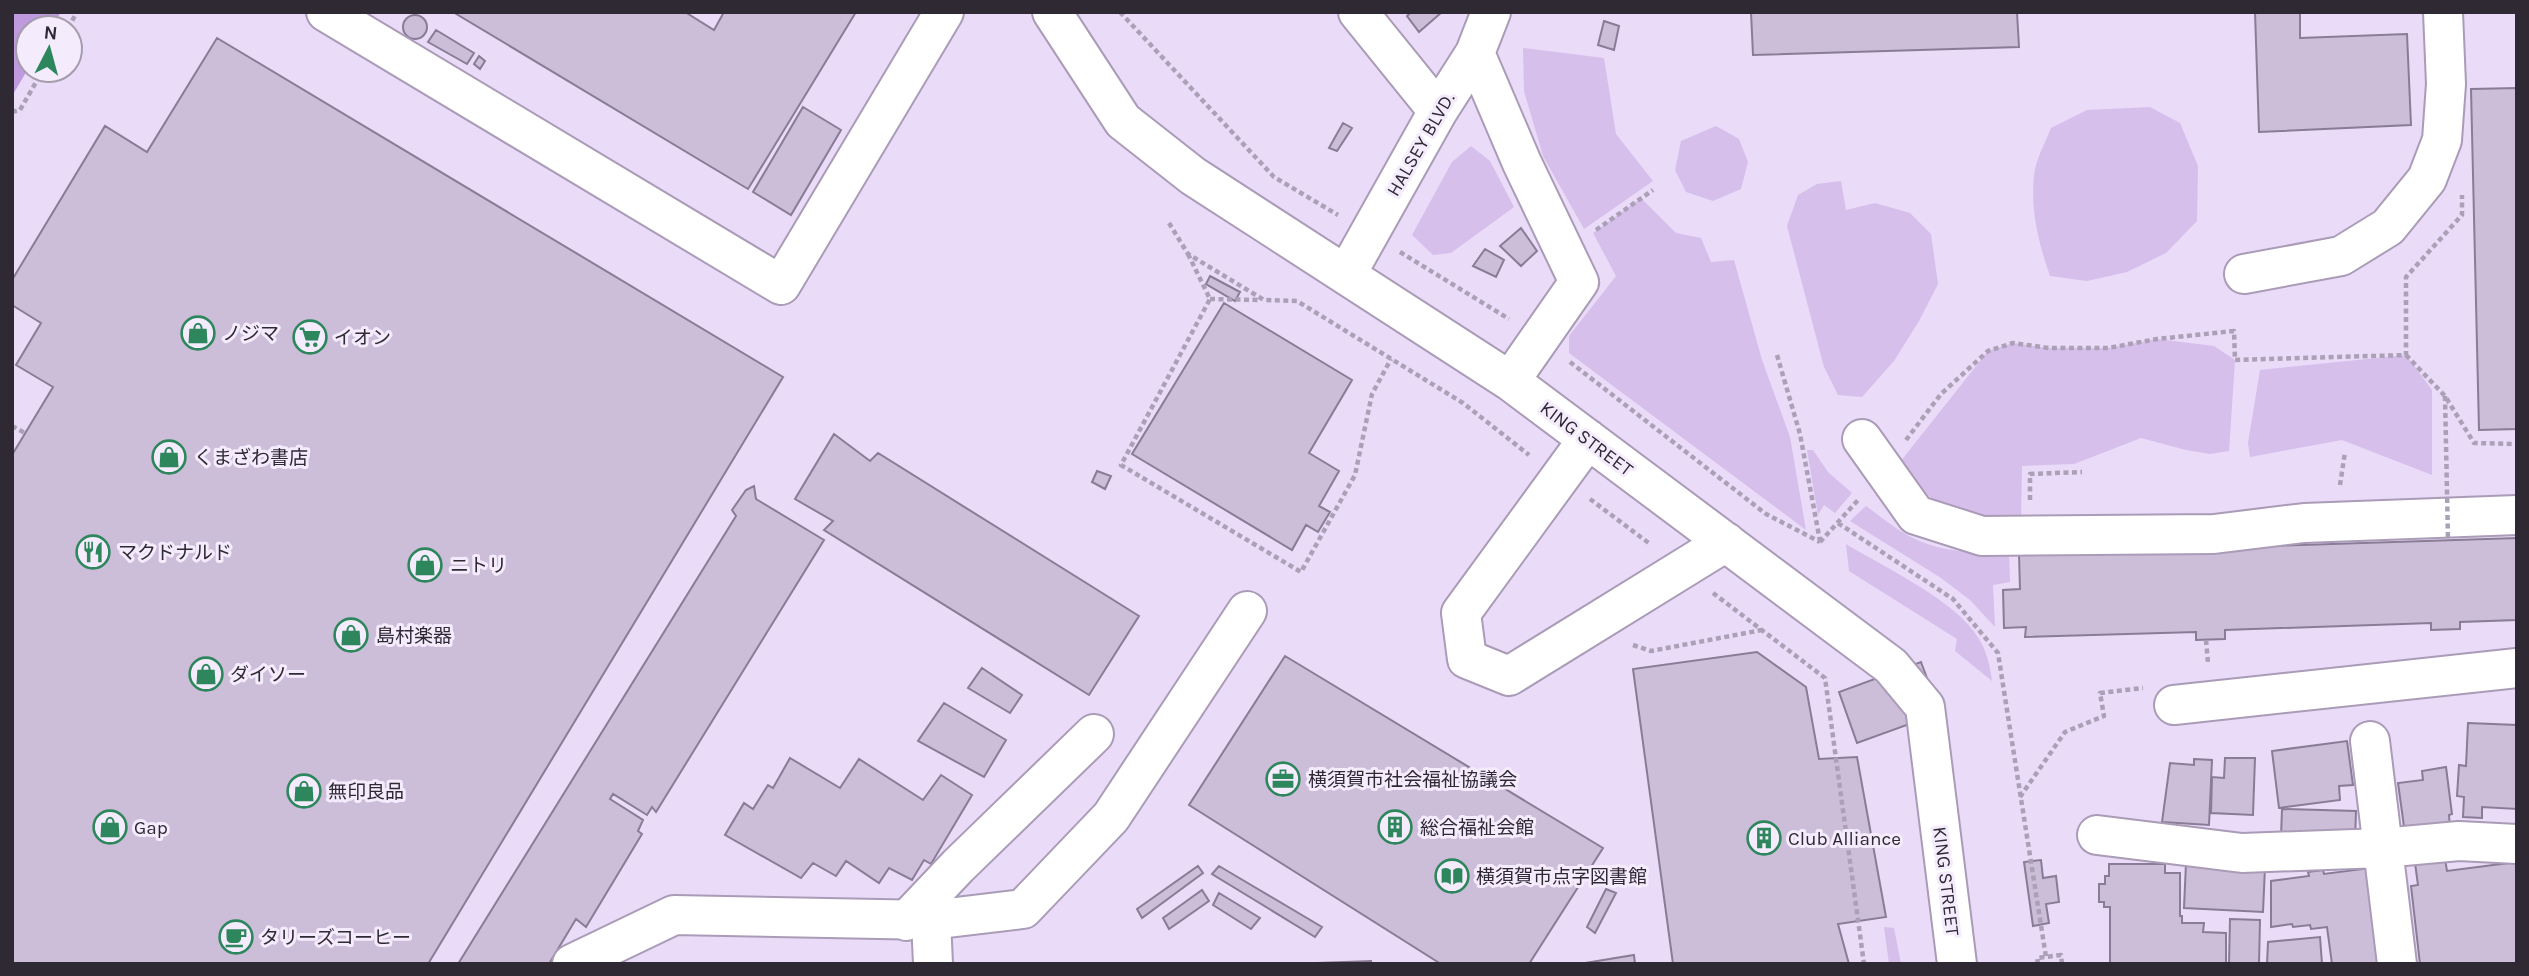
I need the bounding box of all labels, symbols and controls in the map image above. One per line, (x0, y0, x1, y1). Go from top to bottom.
north arrow (14, 14, 84, 84)
text: N (43, 21, 59, 45)
street label: HALSEY BLVD. (1382, 89, 1459, 200)
shop icon: ノジマ (179, 314, 217, 352)
supermarket icon: イオン (291, 318, 329, 356)
place label: ノジマ (222, 323, 279, 345)
place label: イオン (334, 327, 391, 349)
street label: KING STREET (1536, 397, 1637, 481)
shop icon: くまざわ書店 (150, 438, 188, 476)
place label: くまざわ書店 (194, 447, 308, 469)
restaurant icon: マクドナルド (74, 533, 112, 571)
place label: マクドナルド (118, 542, 232, 564)
shop icon: ニトリ (406, 546, 444, 584)
place label: ニトリ (450, 555, 507, 577)
shop icon: 島村楽器 (332, 616, 370, 654)
place label: 島村楽器 (376, 625, 452, 647)
shop icon: ダイソー (187, 655, 225, 693)
place label: ダイソー (230, 664, 306, 686)
office icon: 横須賀市社会福祉協議会 (1264, 760, 1302, 798)
place label: 横須賀市社会福祉協議会 (1308, 769, 1517, 791)
shop icon: 無印良品 (285, 772, 323, 810)
place label: 無印良品 (328, 781, 404, 803)
shop icon: Gap (91, 808, 129, 846)
building icon: 総合福祉会館 (1376, 808, 1414, 846)
place label: Gap (134, 817, 168, 839)
place label: 総合福祉会館 (1420, 817, 1534, 839)
building icon: Club Alliance (1745, 819, 1783, 857)
street label: KING STREET (1928, 825, 1964, 938)
place label: Club Alliance (1788, 828, 1901, 850)
library icon: 横須賀市点字図書館 (1433, 857, 1471, 895)
place label: 横須賀市点字図書館 (1476, 866, 1647, 888)
cafe icon: タリーズコーヒー (217, 918, 255, 956)
place label: タリーズコーヒー (260, 927, 411, 949)

